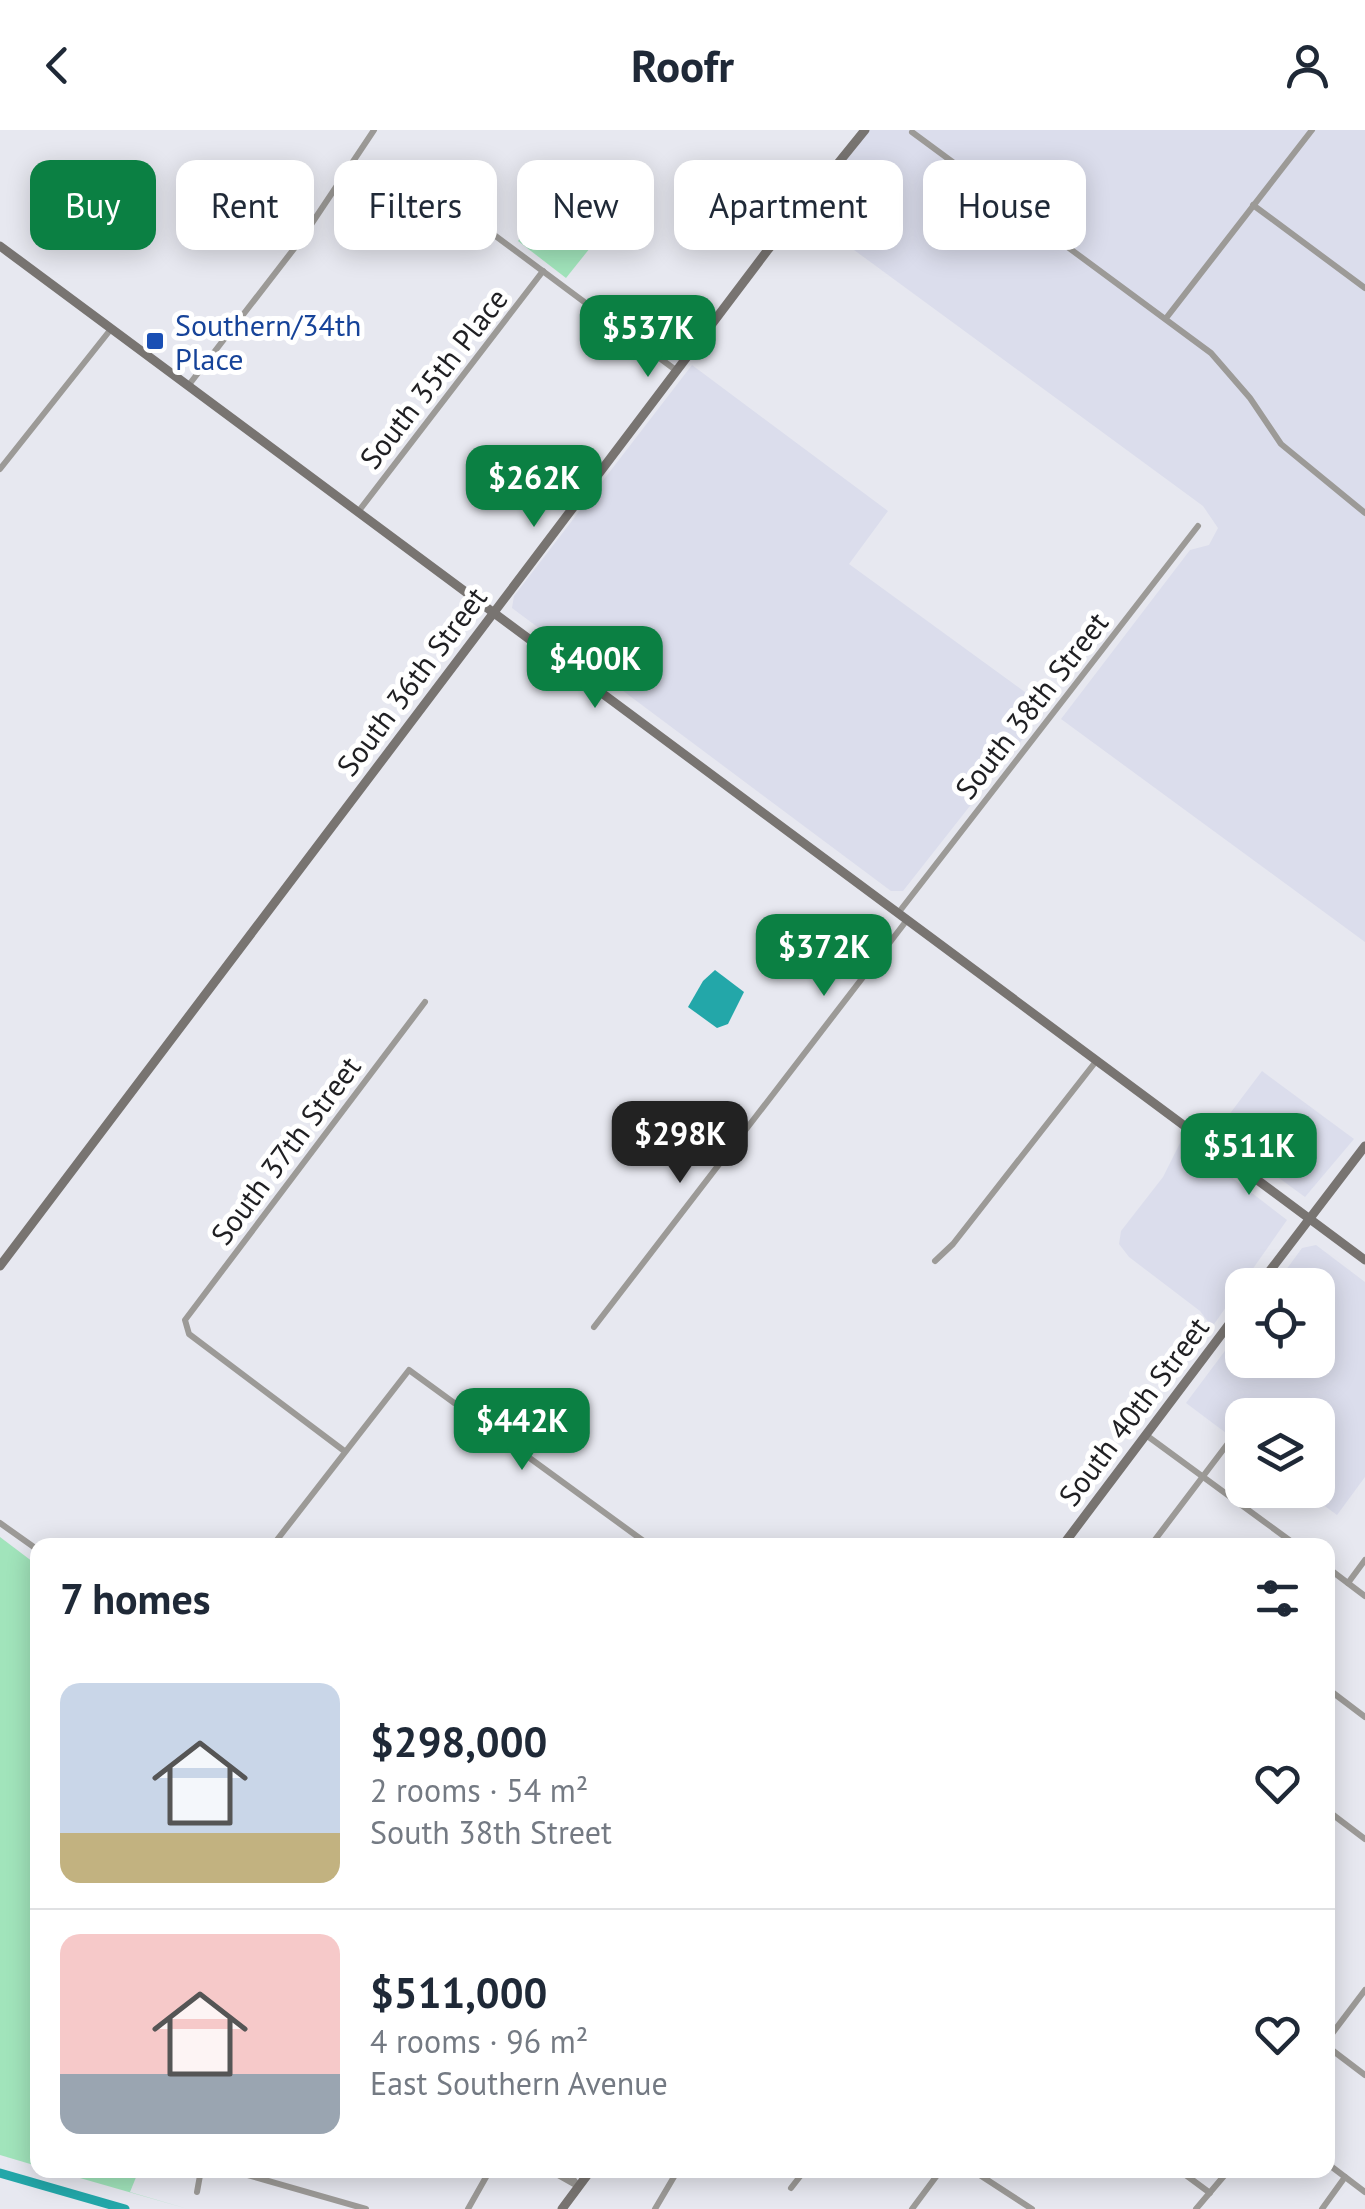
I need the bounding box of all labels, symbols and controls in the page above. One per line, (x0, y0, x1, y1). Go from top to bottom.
text: Roofr (631, 36, 734, 94)
icon: back (30, 38, 85, 93)
icon: person (1280, 38, 1335, 93)
chip: Buy (30, 160, 156, 250)
chip: Rent (176, 160, 314, 250)
chip: Filters (334, 160, 497, 250)
chip: New (517, 160, 654, 250)
chip: Apartment (674, 160, 903, 250)
chip: House (923, 160, 1086, 250)
street label: South 35th Place (350, 280, 516, 476)
pin: $537K (578, 295, 718, 380)
place label: Southern/34th Place (175, 305, 362, 378)
text: $537K (602, 306, 694, 348)
marker: Southern/34th Place (144, 330, 166, 352)
pin: $262K (464, 445, 604, 530)
text: $262K (488, 456, 580, 498)
street label: South 36th Street (327, 579, 495, 783)
street label: South 38th Street (946, 604, 1116, 806)
pin: $400K (525, 626, 665, 711)
text: $400K (549, 637, 641, 679)
pin: $372K (754, 914, 894, 999)
text: $372K (778, 925, 870, 967)
street label: South 37th Street (201, 1048, 369, 1252)
pin: $298K (610, 1101, 750, 1186)
text: $298K (634, 1112, 726, 1154)
pin: $511K (1179, 1113, 1319, 1198)
text: $511K (1203, 1124, 1295, 1166)
map controls (1225, 1268, 1335, 1508)
button: locate (1225, 1268, 1335, 1378)
street label: South 40th Street (1049, 1309, 1217, 1513)
pin: $442K (452, 1388, 592, 1473)
button: layers (1225, 1398, 1335, 1508)
text: $442K (476, 1399, 568, 1441)
text: 7 homes (60, 1571, 211, 1626)
icon: filters (1250, 1571, 1305, 1626)
text: $298,000 (370, 1714, 547, 1769)
icon: home (140, 1723, 260, 1843)
icon: heart (1250, 1756, 1305, 1811)
text: 2 rooms · 54 m² (370, 1769, 588, 1811)
text: South 38th Street (370, 1811, 612, 1853)
text: $511,000 (370, 1965, 547, 2020)
icon: home (140, 1974, 260, 2094)
icon: heart (1250, 2007, 1305, 2062)
text: 4 rooms · 96 m² (370, 2020, 588, 2062)
text: East Southern Avenue (370, 2062, 668, 2104)

